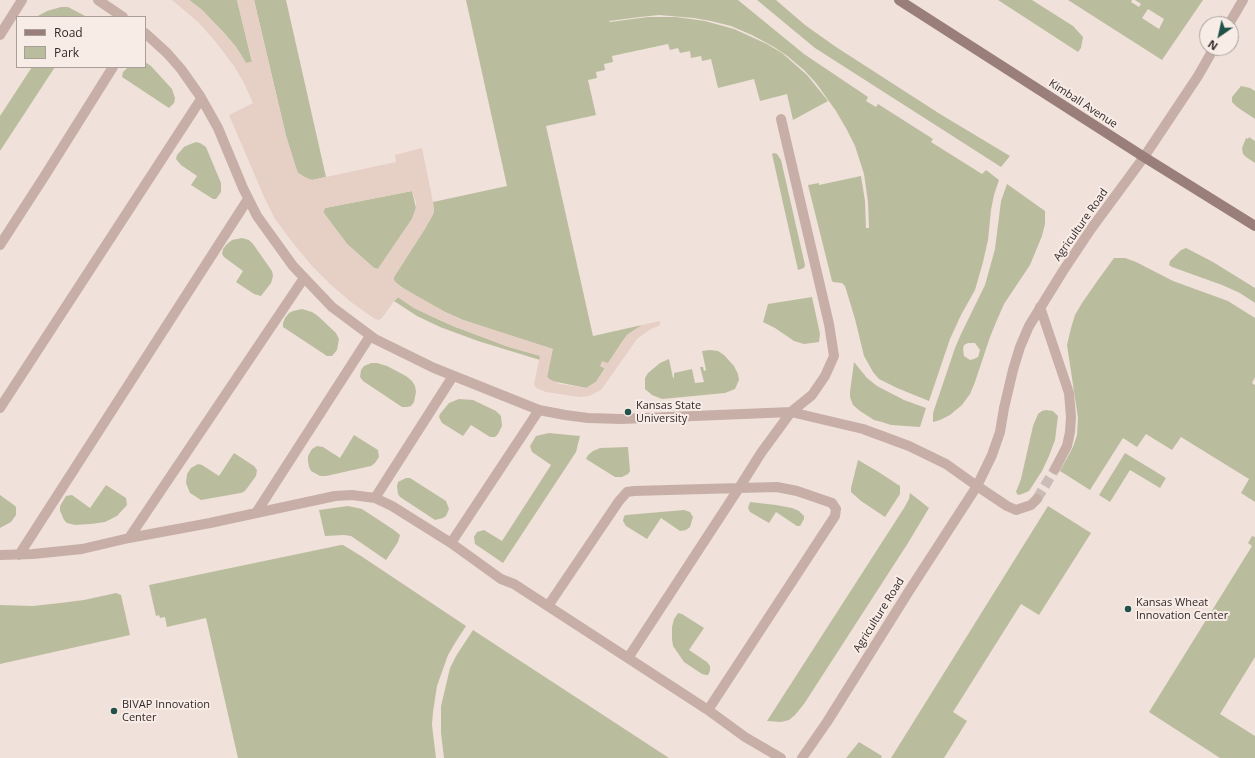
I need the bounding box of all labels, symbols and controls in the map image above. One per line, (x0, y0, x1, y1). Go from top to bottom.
legend (16, 16, 146, 68)
north arrow (1199, 16, 1239, 56)
text: Road (54, 24, 83, 41)
text: N (1205, 37, 1220, 54)
text: Park (54, 44, 79, 61)
street label: Kimball Avenue (1046, 77, 1120, 131)
street label: Agriculture Road (1051, 186, 1111, 264)
place label: Kansas State University (636, 399, 701, 425)
marker: Kansas State University (623, 407, 633, 417)
street label: Agriculture Road (851, 575, 907, 655)
place label: Kansas Wheat Innovation Center (1136, 596, 1228, 622)
marker: Kansas Wheat Innovation Center (1123, 604, 1133, 614)
place label: BIVAP Innovation Center (122, 698, 210, 724)
marker: BIVAP Innovation Center (109, 706, 119, 716)

